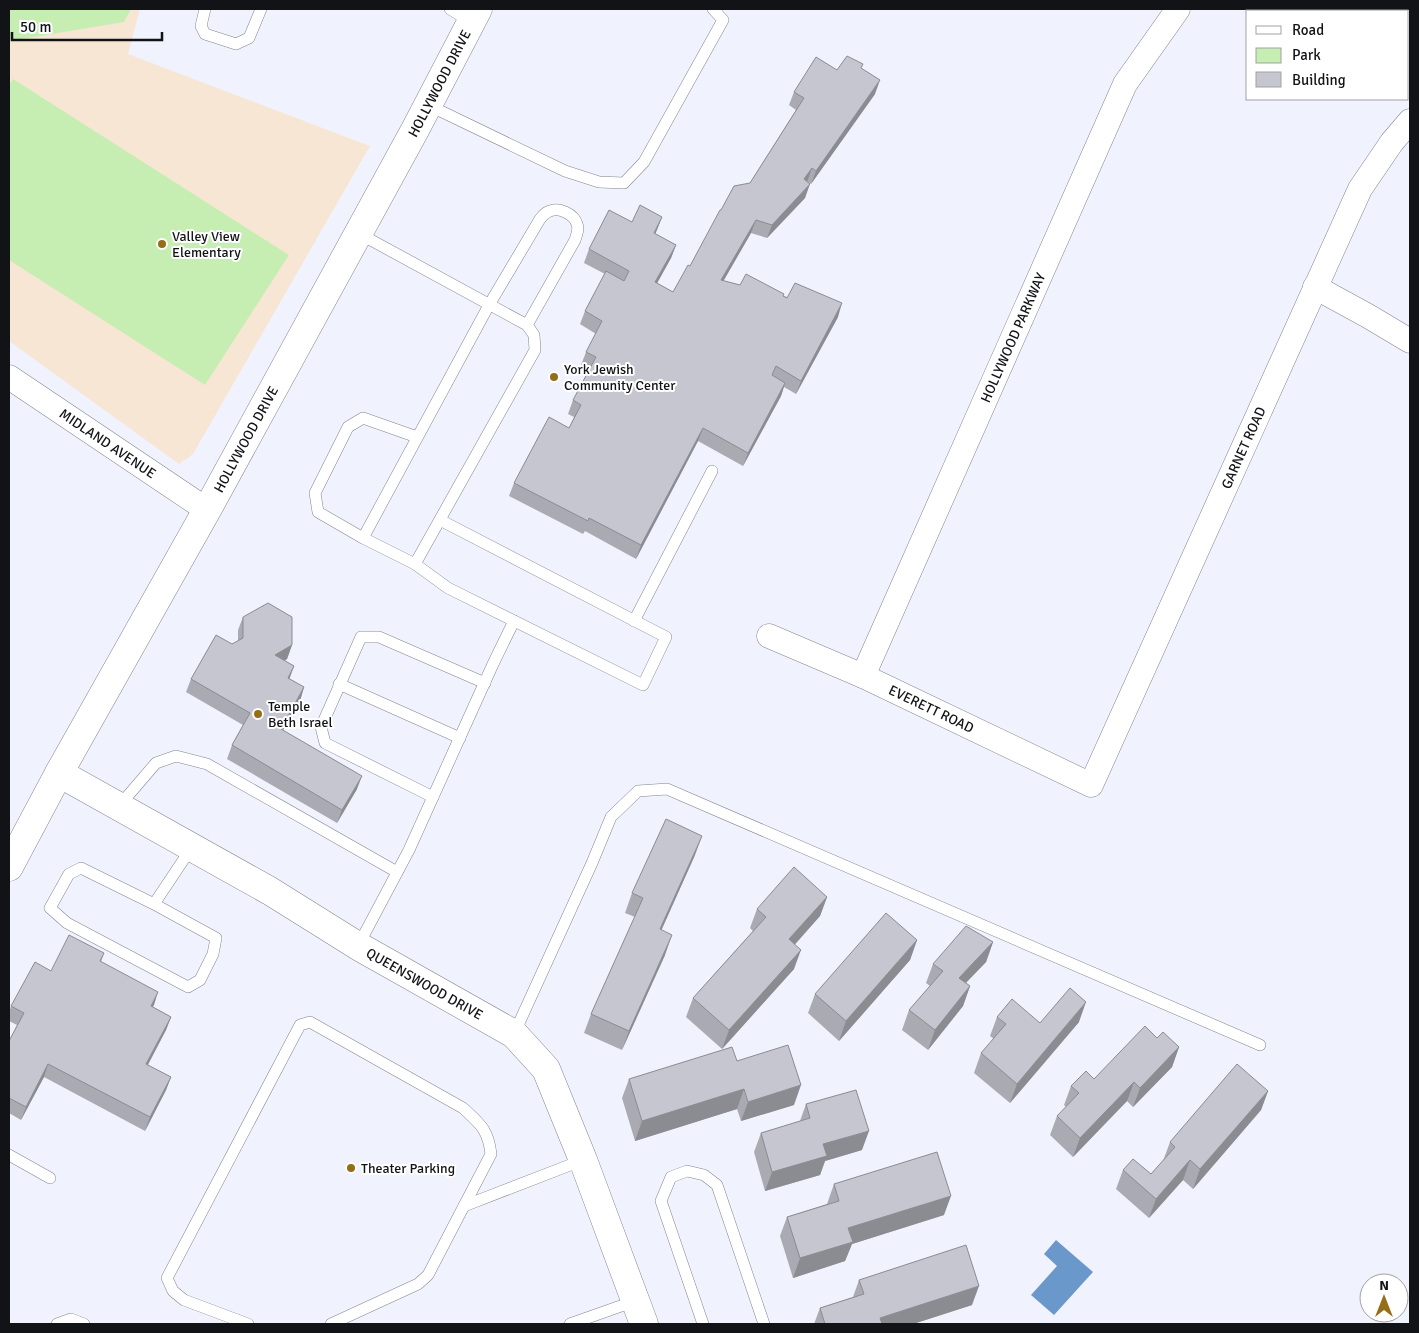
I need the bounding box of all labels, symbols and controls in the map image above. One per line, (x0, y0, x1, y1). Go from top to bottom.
scale bar (12, 10, 162, 42)
legend (1246, 10, 1409, 100)
text: 50 m (20, 18, 51, 36)
text: Road (1292, 21, 1324, 39)
street label: HOLLYWOOD DRIVE (405, 27, 475, 140)
text: Park (1292, 46, 1321, 64)
text: Building (1292, 71, 1346, 89)
place label: Valley View Elementary (172, 228, 241, 261)
marker: Valley View Elementary (156, 238, 168, 250)
street label: HOLLYWOOD PARKWAY (977, 270, 1049, 405)
place label: York Jewish Community Center (564, 361, 676, 394)
marker: York Jewish Community Center (548, 371, 560, 383)
street label: HOLLYWOOD DRIVE (210, 383, 282, 496)
street label: GARNET ROAD (1218, 404, 1270, 492)
street label: MIDLAND AVENUE (56, 405, 159, 482)
street label: EVERETT ROAD (886, 682, 977, 737)
place label: Temple Beth Israel (268, 698, 333, 731)
marker: Temple Beth Israel (252, 708, 264, 720)
street label: QUEENSWOOD DRIVE (363, 944, 486, 1024)
place label: Theater Parking (361, 1160, 455, 1177)
marker: Theater Parking (345, 1162, 357, 1174)
north arrow (1359, 1273, 1409, 1323)
text: N (1379, 1277, 1389, 1294)

